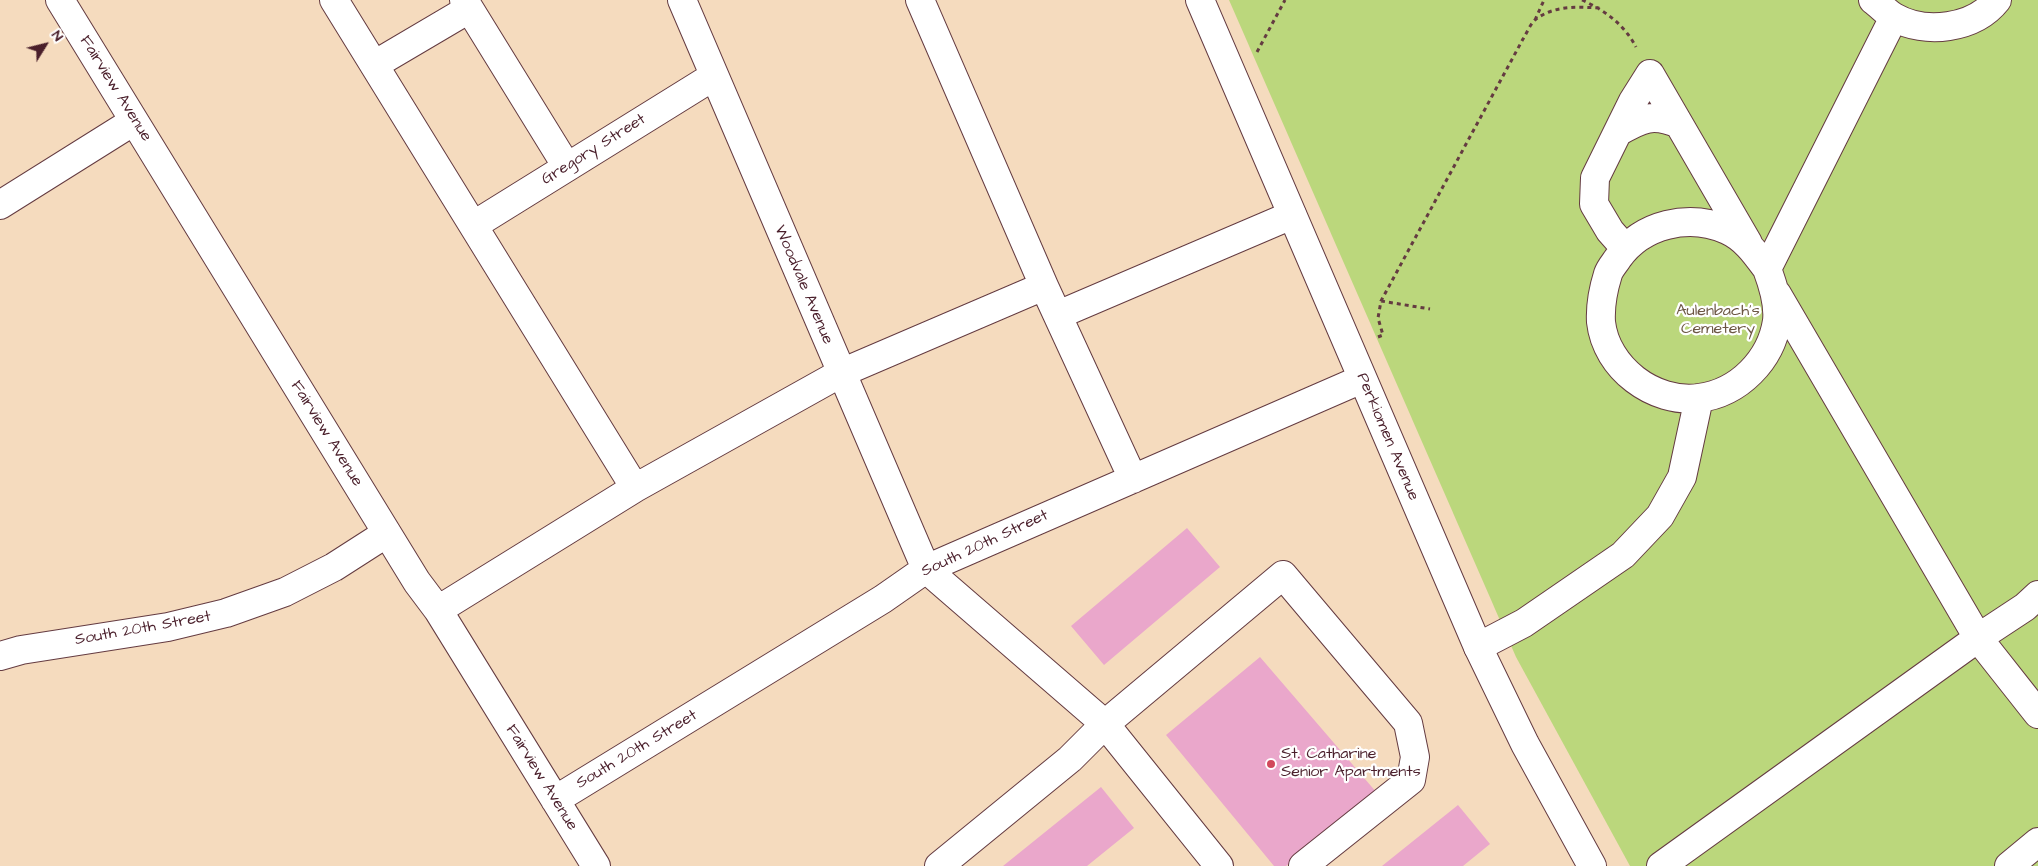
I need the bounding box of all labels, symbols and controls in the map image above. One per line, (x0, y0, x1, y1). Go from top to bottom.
north arrow (20, 20, 70, 70)
text: N (46, 27, 68, 46)
street label: Fairview Avenue (75, 33, 155, 145)
street label: Gregory Street (538, 110, 650, 190)
street label: Woodvale Avenue (769, 223, 837, 347)
park label: Aulenbach's Cemetery (1676, 302, 1760, 340)
street label: Perkiomen Avenue (1352, 370, 1422, 504)
street label: Fairview Avenue (286, 378, 366, 490)
street label: South 20th Street (919, 506, 1051, 582)
street label: South 20th Street (74, 608, 212, 650)
street label: South 20th Street (573, 706, 701, 794)
street label: Fairview Avenue (501, 722, 581, 834)
place label: St. Catharine Senior Apartments (1281, 745, 1421, 783)
marker: St. Catharine Senior Apartments (1265, 758, 1277, 770)

